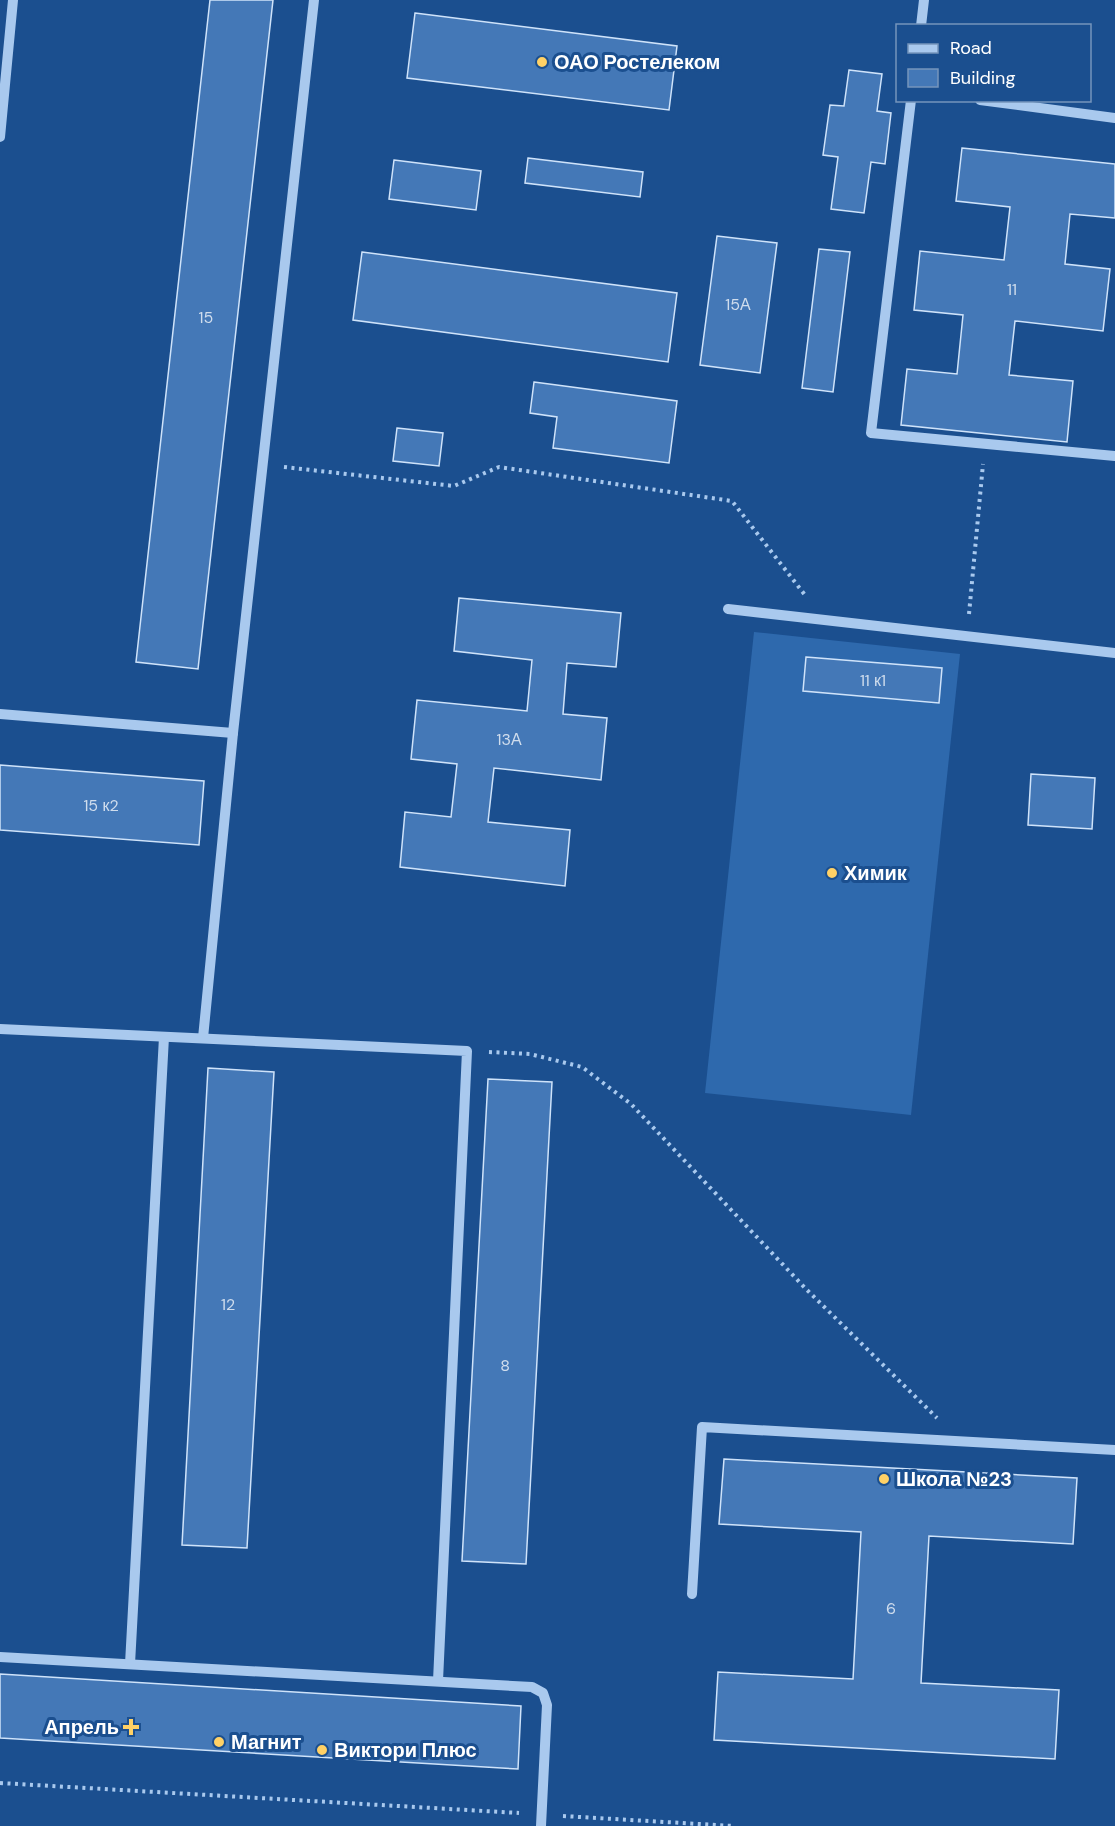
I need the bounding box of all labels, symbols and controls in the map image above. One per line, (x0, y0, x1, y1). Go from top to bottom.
legend (896, 24, 1091, 102)
text: Road (950, 36, 992, 60)
place label: ОАО Ростелеком (554, 49, 720, 75)
marker: ОАО Ростелеком (535, 55, 549, 69)
text: Building (950, 66, 1015, 90)
house number: 11 (1007, 279, 1017, 300)
house number: 15А (725, 294, 751, 315)
house number: 15 (199, 307, 213, 328)
house number: 11 к1 (860, 670, 886, 691)
house number: 13А (496, 729, 522, 750)
house number: 15 к2 (83, 795, 119, 816)
place label: Химик (844, 860, 908, 886)
marker: Химик (825, 866, 839, 880)
house number: 12 (221, 1294, 235, 1315)
house number: 8 (500, 1355, 510, 1376)
place label: Школа №23 (896, 1466, 1012, 1492)
marker: Школа №23 (877, 1472, 891, 1486)
house number: 6 (886, 1598, 896, 1619)
place label: Апрель (44, 1714, 119, 1740)
marker: Апрель (124, 1720, 138, 1734)
place label: Магнит (231, 1729, 302, 1755)
marker: Магнит (212, 1735, 226, 1749)
place label: Виктори Плюс (334, 1737, 477, 1763)
marker: Виктори Плюс (315, 1743, 329, 1757)

